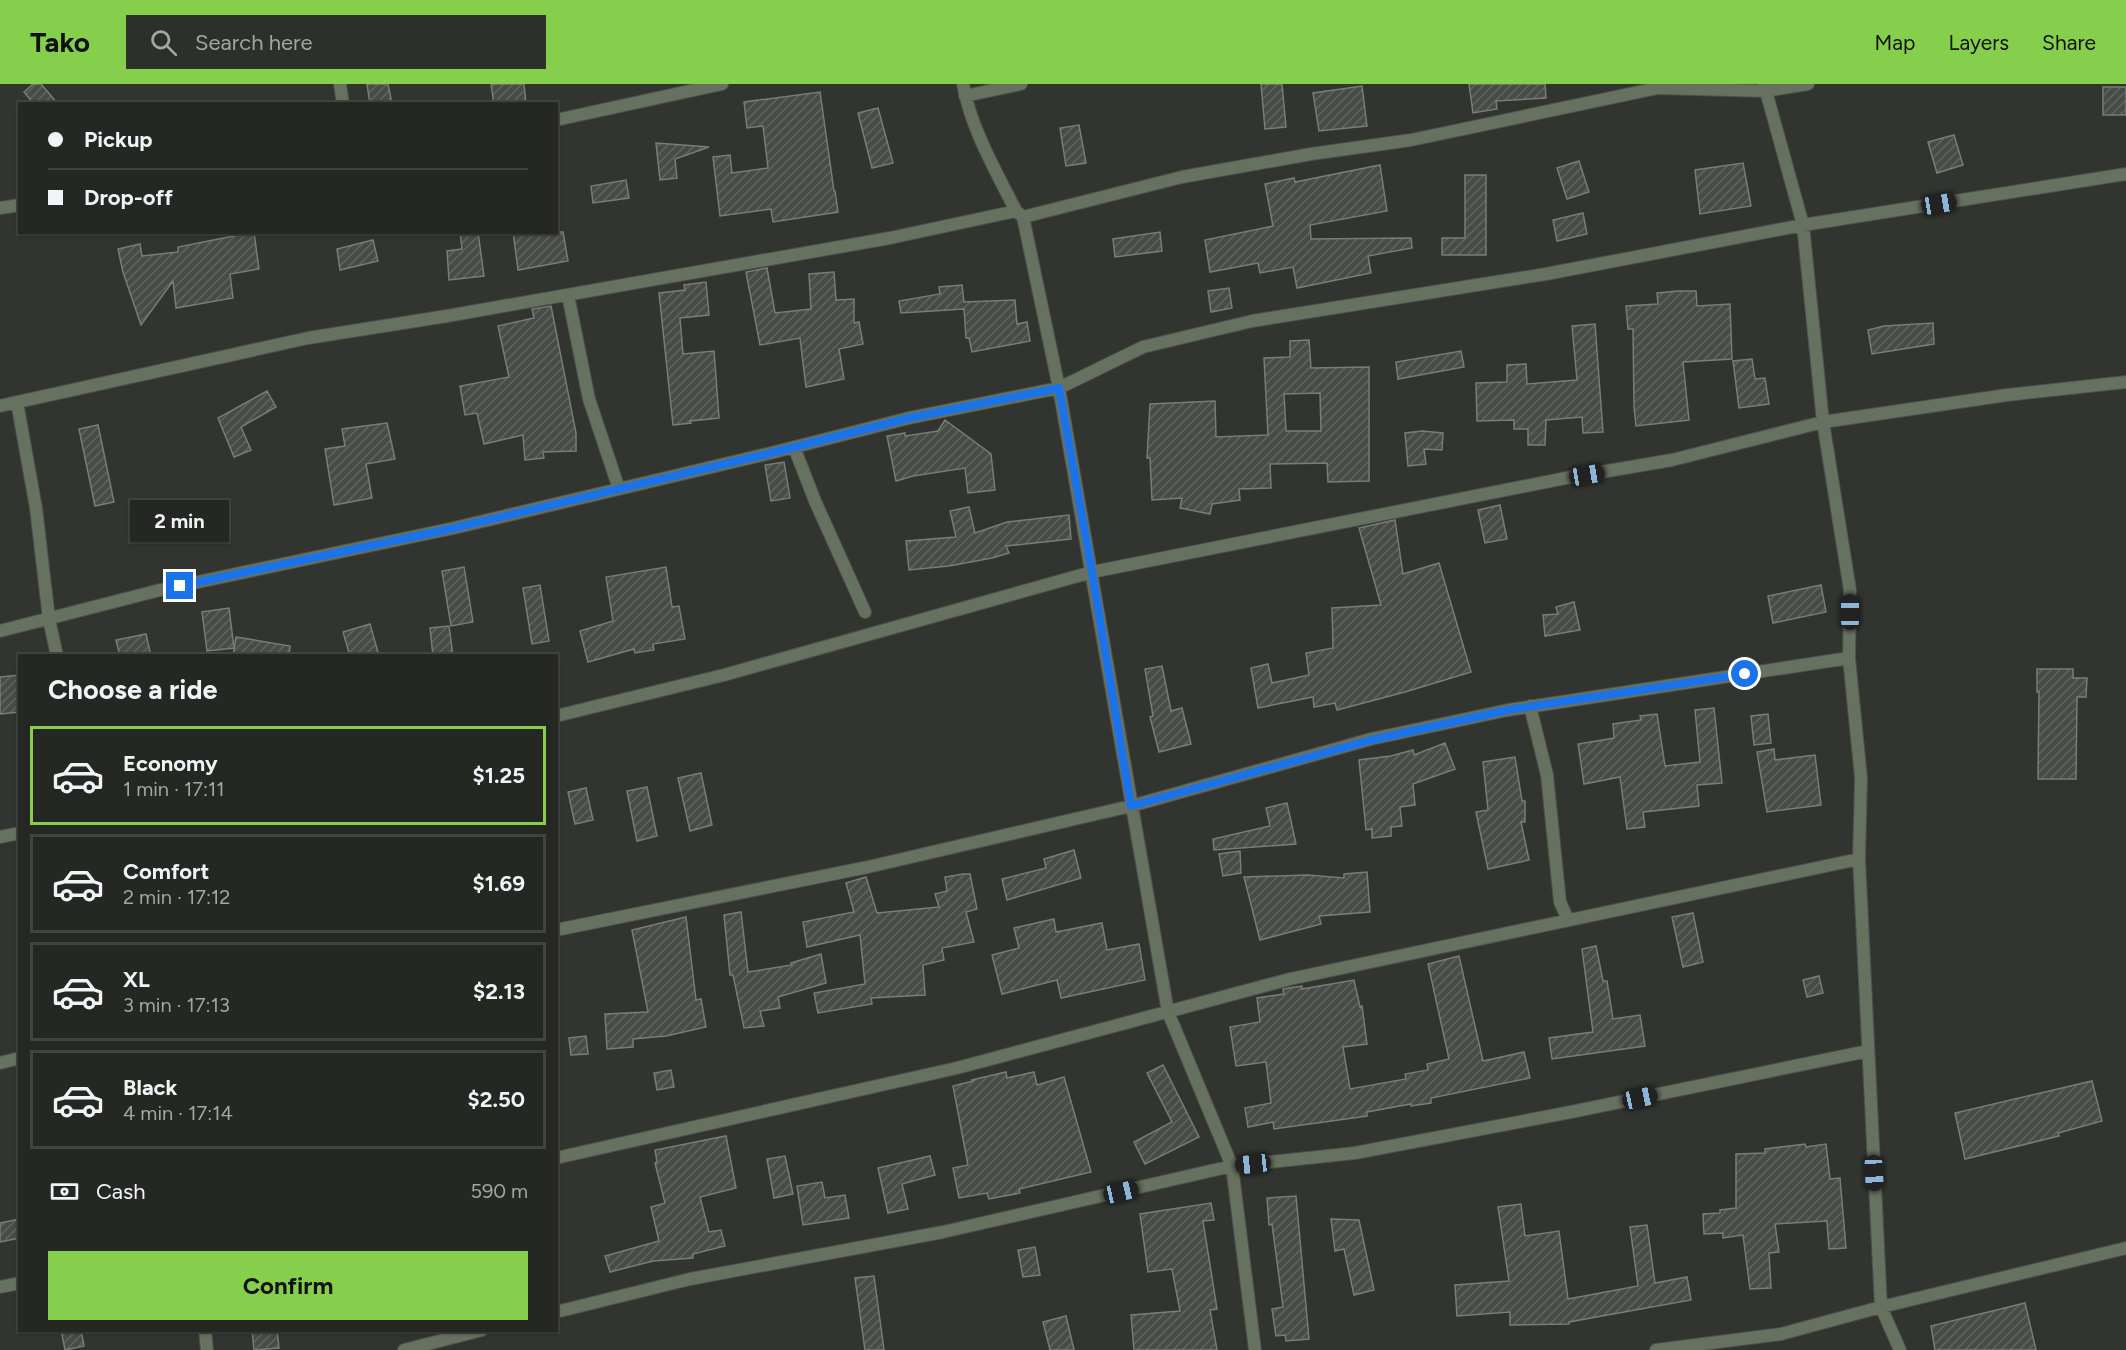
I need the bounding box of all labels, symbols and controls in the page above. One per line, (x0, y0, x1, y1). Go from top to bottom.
search box (126, 15, 546, 69)
text: Tako (30, 25, 90, 59)
icon: search (147, 26, 180, 59)
text: Search here (195, 29, 313, 56)
text: Map (1875, 30, 1915, 55)
text: Layers (1948, 30, 2009, 55)
text: Share (2042, 30, 2096, 55)
text: Pickup (84, 126, 153, 153)
text: Drop-off (84, 184, 173, 211)
car (1920, 192, 1958, 216)
car (1568, 463, 1606, 487)
callout: 2 min (130, 499, 230, 541)
text: 2 min (154, 509, 205, 533)
route end (166, 572, 193, 599)
car (1841, 594, 1859, 630)
route start (1731, 660, 1758, 687)
text: Choose a ride (48, 673, 217, 706)
icon: car (51, 749, 105, 803)
text: Economy (123, 750, 218, 777)
text: $1.25 (473, 762, 525, 789)
text: 1 min · 17:11 (123, 777, 225, 801)
icon: car (51, 857, 105, 911)
text: Comfort (123, 858, 209, 885)
text: $1.69 (473, 870, 525, 897)
text: 2 min · 17:12 (123, 885, 230, 909)
icon: car (51, 965, 105, 1019)
text: XL (123, 966, 150, 993)
text: $2.13 (473, 978, 525, 1005)
text: 3 min · 17:13 (123, 993, 230, 1017)
icon: car (51, 1073, 105, 1127)
text: Black (123, 1074, 177, 1101)
car (1621, 1085, 1659, 1111)
text: $2.50 (468, 1086, 525, 1113)
text: 4 min · 17:14 (123, 1101, 233, 1125)
car (1234, 1153, 1272, 1175)
car (1864, 1155, 1884, 1191)
icon: cash (48, 1175, 81, 1208)
text: Cash (96, 1178, 146, 1205)
text: 590 m (470, 1179, 528, 1203)
car (1101, 1179, 1141, 1205)
button: Confirm (48, 1251, 528, 1320)

